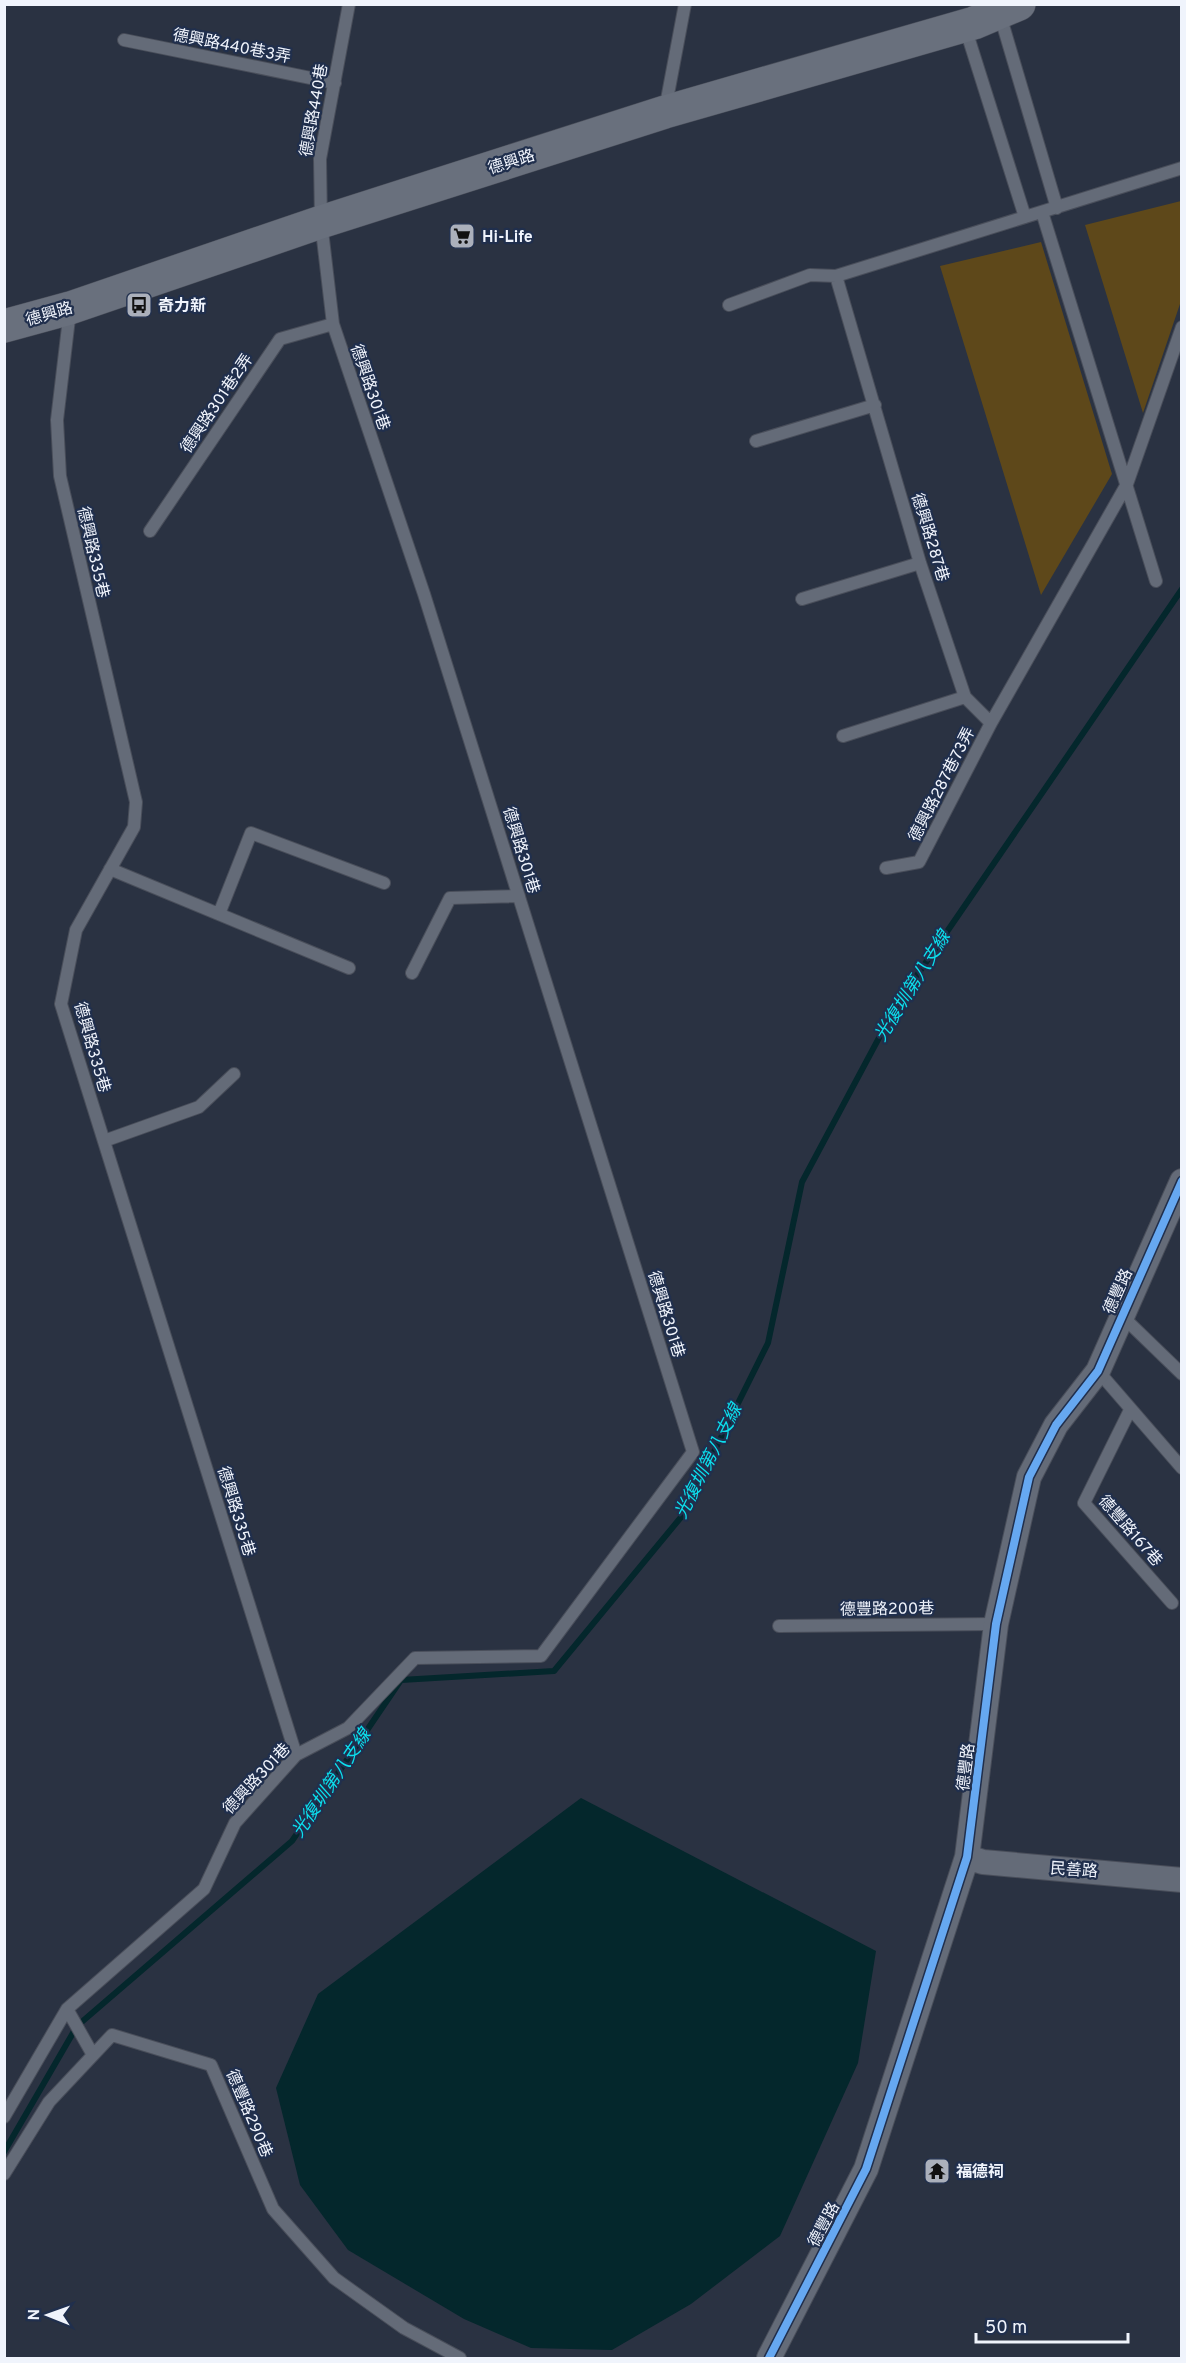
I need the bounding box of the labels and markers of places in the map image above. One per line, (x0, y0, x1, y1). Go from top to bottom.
supermarket icon: Hi-Life (447, 221, 477, 251)
place label: Hi-Life (482, 228, 533, 248)
bus stop icon: 奇力新 (124, 290, 154, 320)
place label: 奇力新 (158, 297, 206, 317)
temple icon: 福德祠 (922, 2156, 952, 2186)
place label: 福德祠 (956, 2162, 1004, 2183)

